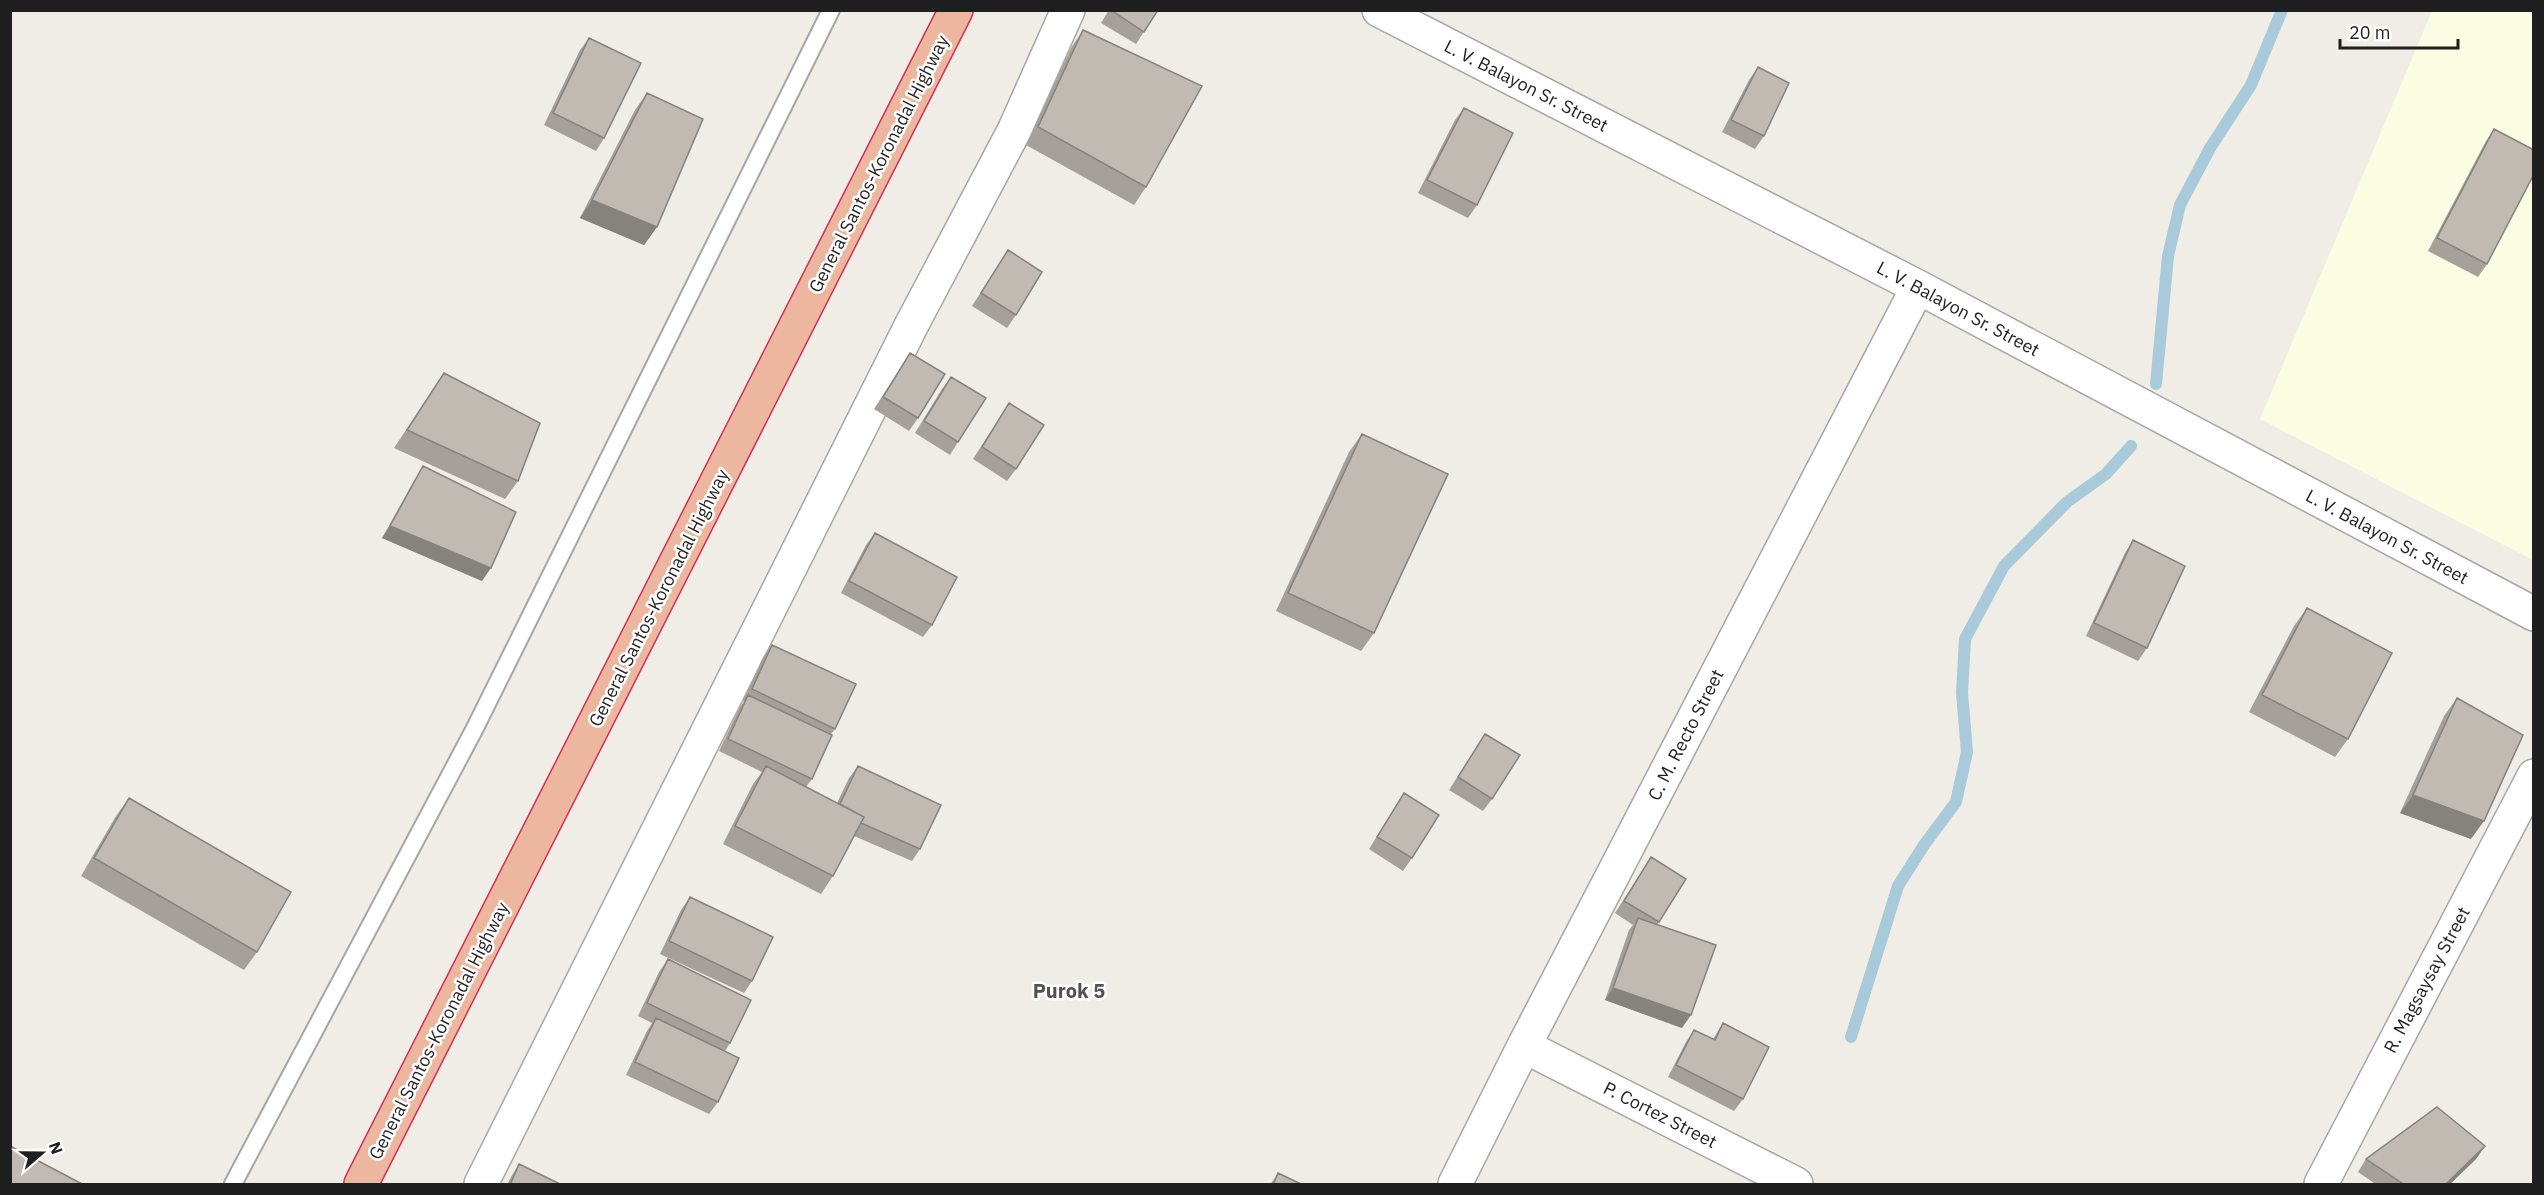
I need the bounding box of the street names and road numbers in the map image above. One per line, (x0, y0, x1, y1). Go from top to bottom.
street label: General Santos-Koronadal Highway (803, 31, 954, 296)
street label: L. V. Balayon Sr. Street (1440, 34, 1612, 137)
street label: L. V. Balayon Sr. Street (1873, 256, 2044, 361)
street label: General Santos-Koronadal Highway (583, 465, 734, 730)
street label: L. V. Balayon Sr. Street (2302, 484, 2473, 589)
street label: C. M. Recto Street (1643, 665, 1729, 804)
street label: General Santos-Koronadal Highway (363, 898, 514, 1163)
street label: R. Magsaysay Street (2378, 903, 2475, 1057)
street label: P. Cortez Street (1600, 1076, 1721, 1153)

